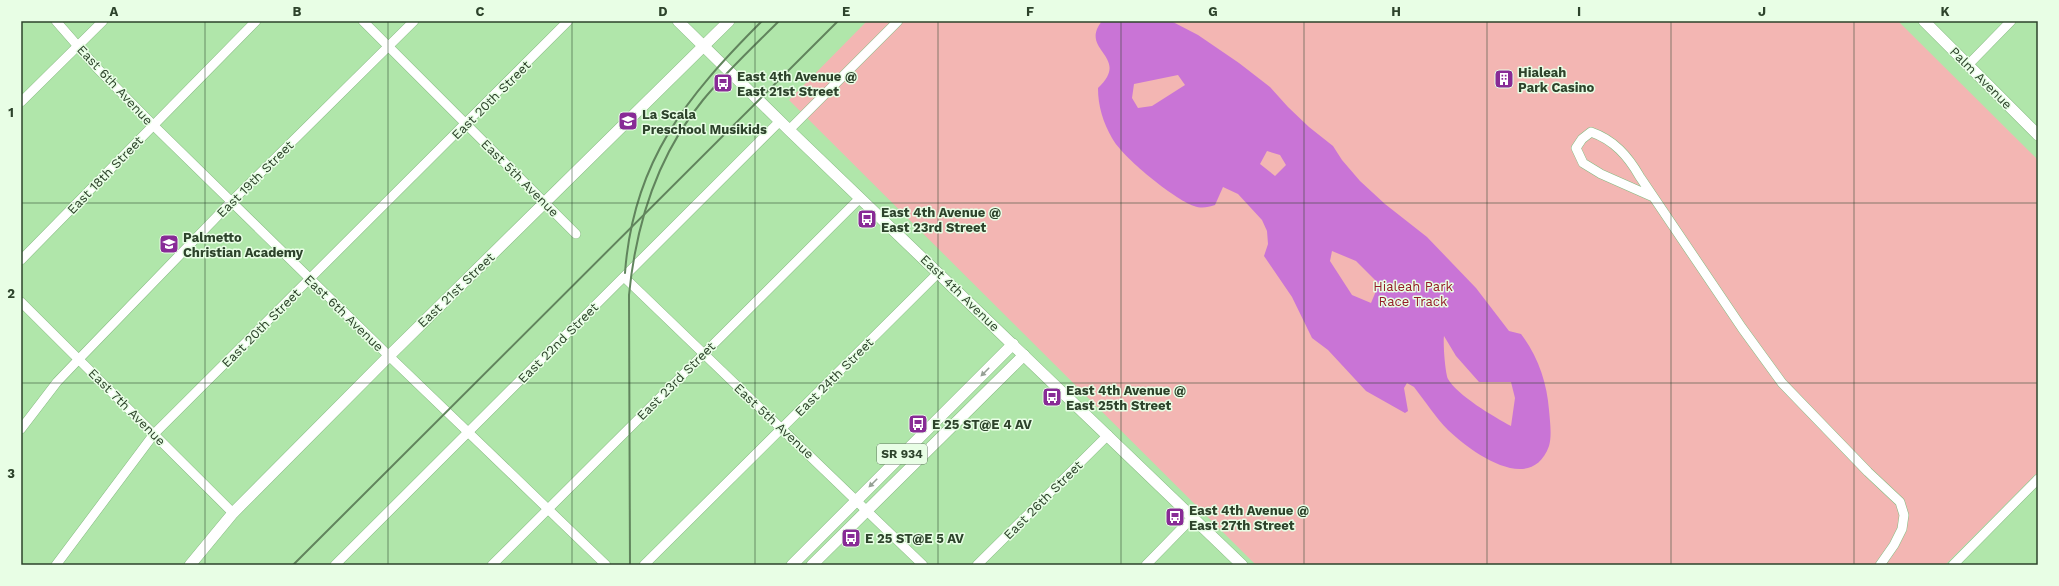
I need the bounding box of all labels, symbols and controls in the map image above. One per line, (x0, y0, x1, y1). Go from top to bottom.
text: A (110, 4, 119, 19)
text: B (293, 4, 302, 19)
text: C (476, 4, 485, 19)
text: D (658, 4, 668, 19)
text: E (842, 4, 850, 19)
text: F (1026, 4, 1034, 19)
text: G (1208, 4, 1218, 19)
text: H (1391, 4, 1401, 19)
text: I (1577, 4, 1581, 19)
text: J (1758, 4, 1766, 19)
text: K (1940, 4, 1950, 19)
street label: East 6th Avenue (74, 42, 156, 128)
street label: Palm Avenue (1947, 44, 2015, 112)
street label: East 20th Street (449, 57, 534, 142)
place label: Hialeah Park Casino (1518, 65, 1595, 95)
building icon: Hialeah Park Casino (1493, 68, 1515, 90)
place label: East 4th Avenue @ East 21st Street (737, 69, 857, 99)
bus stop icon: East 4th Avenue @ East 21st Street (712, 72, 734, 94)
text: 1 (8, 105, 14, 120)
place label: La Scala Preschool Musikids (642, 107, 767, 137)
school or university icon: La Scala Preschool Musikids (617, 110, 639, 132)
street label: East 18th Street (64, 133, 146, 217)
street label: East 5th Avenue (478, 136, 562, 220)
street label: East 19th Street (214, 137, 297, 220)
place label: East 4th Avenue @ East 23rd Street (881, 205, 1001, 235)
bus stop icon: East 4th Avenue @ East 23rd Street (856, 208, 878, 230)
place label: Palmetto Christian Academy (183, 230, 304, 260)
school or university icon: Palmetto Christian Academy (158, 233, 180, 255)
street label: East 21st Street (414, 249, 498, 330)
street label: East 4th Avenue (917, 252, 1003, 334)
street label: East 6th Avenue (301, 272, 387, 354)
park label: Hialeah Park Race Track (1373, 279, 1453, 309)
street label: East 20th Street (219, 285, 304, 370)
text: 2 (7, 286, 15, 301)
street label: East 22nd Street (515, 299, 602, 386)
street label: East 24th Street (792, 334, 877, 419)
street label: East 23rd Street (634, 338, 719, 423)
street label: East 7th Avenue (85, 365, 169, 449)
one-way arrow (980, 367, 990, 377)
street label: East 5th Avenue (731, 380, 817, 462)
place label: East 4th Avenue @ East 25th Street (1066, 383, 1186, 413)
bus stop icon: East 4th Avenue @ East 25th Street (1041, 386, 1063, 408)
bus stop icon: E 25 ST@E 4 AV (907, 413, 929, 435)
place label: E 25 ST@E 4 AV (932, 417, 1032, 432)
road number: SR 934 (877, 444, 927, 464)
street label: East 26th Street (1001, 457, 1086, 542)
text: 3 (7, 466, 15, 481)
one-way arrow (868, 478, 878, 488)
place label: East 4th Avenue @ East 27th Street (1189, 503, 1309, 533)
bus stop icon: East 4th Avenue @ East 27th Street (1164, 506, 1186, 528)
bus stop icon: E 25 ST@E 5 AV (840, 527, 862, 549)
place label: E 25 ST@E 5 AV (865, 531, 964, 546)

